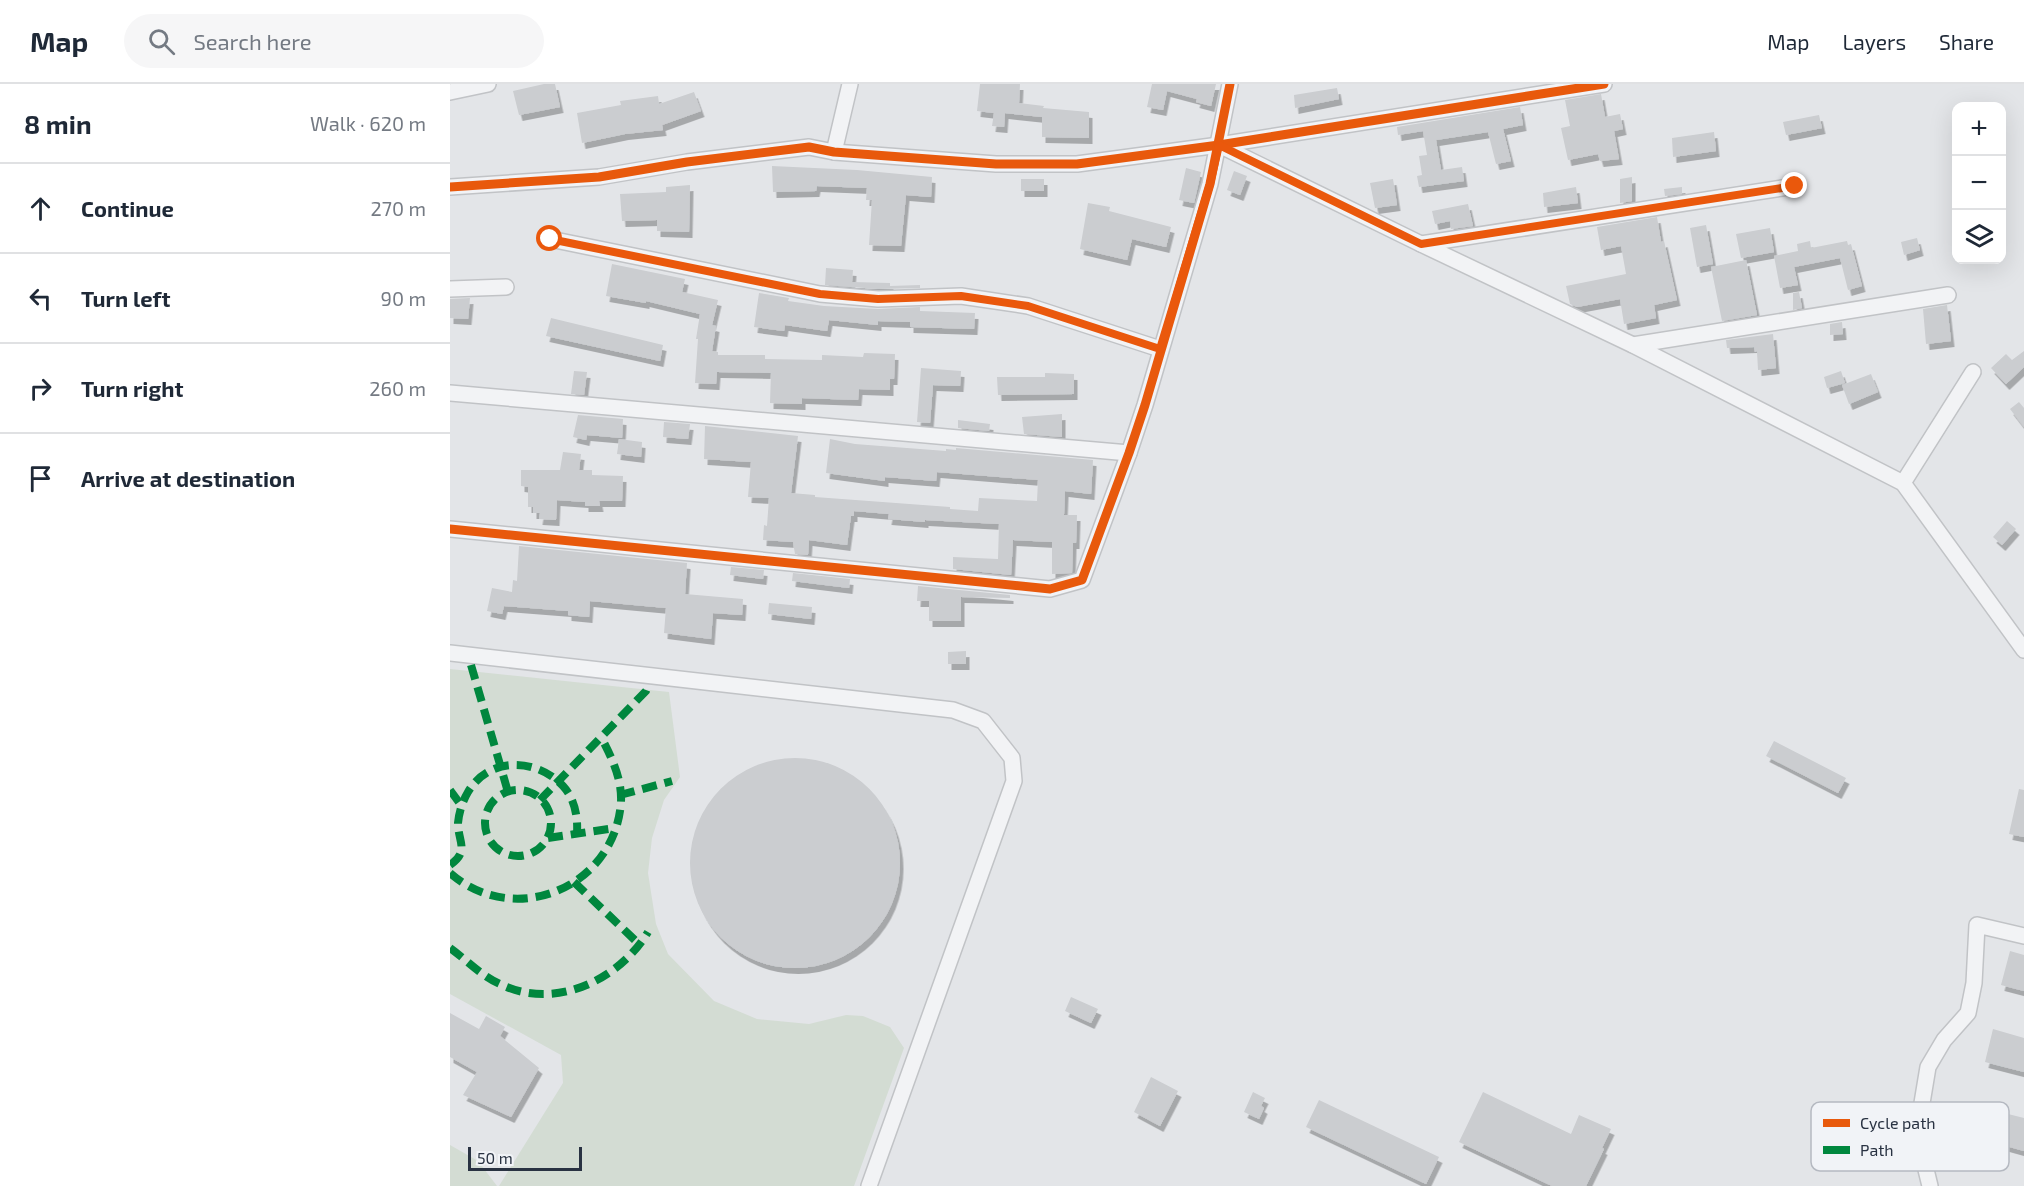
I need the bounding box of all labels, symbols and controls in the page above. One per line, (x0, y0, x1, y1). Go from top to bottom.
search box (124, 14, 544, 68)
text: Map (30, 24, 88, 58)
icon: search (145, 25, 178, 58)
text: Search here (193, 28, 312, 54)
text: Map (1767, 29, 1809, 54)
text: Layers (1842, 29, 1906, 54)
text: Share (1939, 29, 1994, 54)
map controls (1952, 102, 2006, 264)
button: + (1952, 102, 2006, 156)
text: 8 min (24, 108, 92, 139)
text: Walk · 620 m (310, 111, 426, 135)
button: − (1952, 156, 2006, 210)
route end (1781, 172, 1807, 198)
icon: ahead (24, 192, 57, 225)
text: Continue (81, 195, 174, 221)
text: 270 m (370, 196, 426, 220)
button: layers (1952, 210, 2006, 264)
route start (536, 225, 562, 251)
icon: left (24, 282, 57, 315)
text: Turn left (81, 285, 170, 311)
text: 90 m (381, 286, 426, 310)
icon: right (24, 372, 57, 405)
text: Turn right (81, 375, 183, 401)
text: 260 m (369, 376, 426, 400)
icon: arrive (24, 462, 57, 495)
text: Arrive at destination (81, 465, 295, 491)
legend (1811, 1102, 2009, 1171)
text: Cycle path (1860, 1113, 1936, 1132)
text: Path (1860, 1140, 1894, 1159)
scale bar (468, 1144, 582, 1172)
text: 50 m (477, 1148, 513, 1167)

